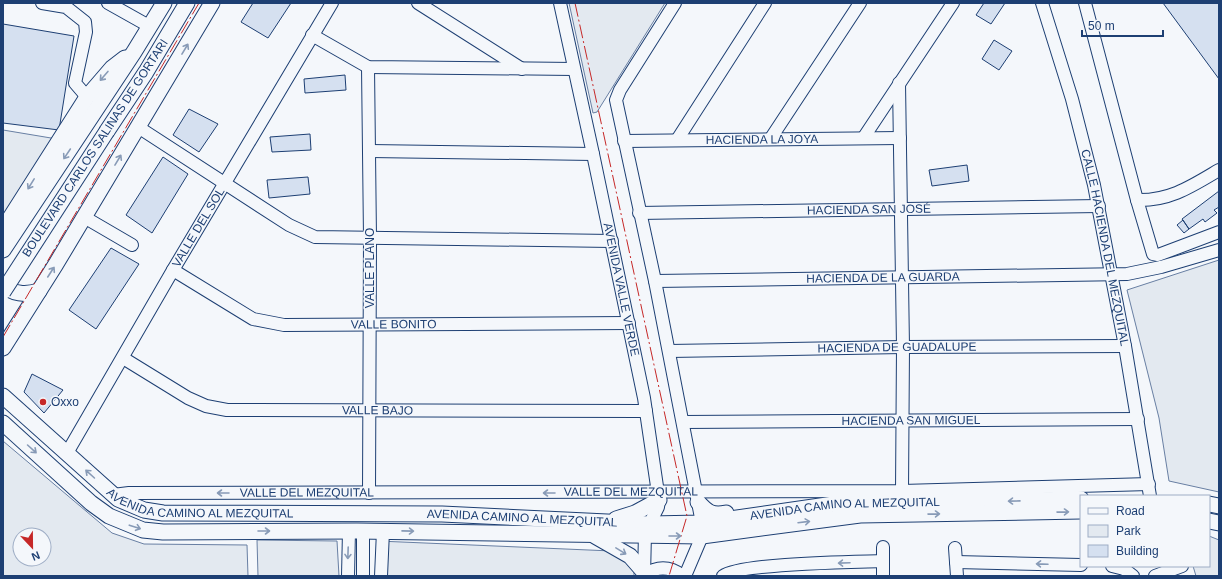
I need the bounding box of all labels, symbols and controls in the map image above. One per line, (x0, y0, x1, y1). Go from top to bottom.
scale bar (1082, 12, 1163, 38)
text: 50 m (1088, 19, 1115, 33)
street label: BOULEVARD CARLOS SALINAS DE GORTARI (19, 37, 171, 259)
one-way arrow (181, 44, 189, 55)
one-way arrow (99, 71, 108, 82)
street label: HACIENDA LA JOYA (706, 132, 818, 147)
one-way arrow (62, 148, 71, 159)
street label: CALLE HACIENDA DEL MEZQUITAL (1078, 148, 1132, 347)
one-way arrow (115, 154, 123, 166)
one-way arrow (27, 178, 35, 190)
street label: VALLE DEL SOL (169, 185, 228, 270)
street label: HACIENDA SAN JOSÉ (807, 201, 931, 217)
street label: AVENIDA VALLE VERDE (601, 222, 642, 357)
street label: VALLE PLANO (363, 228, 377, 308)
one-way arrow (47, 267, 55, 278)
street label: HACIENDA DE LA GUARDA (806, 269, 960, 286)
street label: VALLE BONITO (351, 317, 437, 332)
street label: HACIENDA DE GUADALUPE (817, 340, 976, 355)
place label: Oxxo (51, 395, 79, 409)
marker: Oxxo (38, 397, 48, 407)
street label: VALLE BAJO (342, 403, 413, 417)
street label: HACIENDA SAN MIGUEL (842, 413, 981, 428)
one-way arrow (27, 445, 37, 454)
one-way arrow (85, 469, 95, 478)
street label: AVENIDA CAMINO AL MEZQUITAL (104, 485, 294, 520)
street label: VALLE DEL MEZQUITAL (240, 485, 374, 500)
street label: VALLE DEL MEZQUITAL (564, 485, 698, 499)
one-way arrow (217, 489, 230, 497)
one-way arrow (543, 489, 556, 497)
street label: AVENIDA CAMINO AL MEZQUITAL (749, 495, 940, 523)
legend (1080, 495, 1210, 567)
one-way arrow (1008, 497, 1021, 505)
text: Road (1116, 504, 1145, 518)
street label: AVENIDA CAMINO AL MEZQUITAL (427, 507, 618, 529)
one-way arrow (1056, 508, 1069, 516)
one-way arrow (927, 510, 940, 518)
one-way arrow (797, 518, 810, 526)
one-way arrow (128, 524, 141, 531)
text: Park (1116, 524, 1142, 538)
north arrow (12, 527, 52, 567)
one-way arrow (257, 527, 270, 535)
one-way arrow (401, 527, 414, 535)
one-way arrow (668, 532, 681, 540)
text: Building (1116, 544, 1159, 558)
one-way arrow (345, 546, 352, 559)
one-way arrow (615, 548, 627, 556)
text: N (30, 549, 42, 563)
one-way arrow (838, 559, 851, 566)
one-way arrow (1036, 560, 1049, 568)

